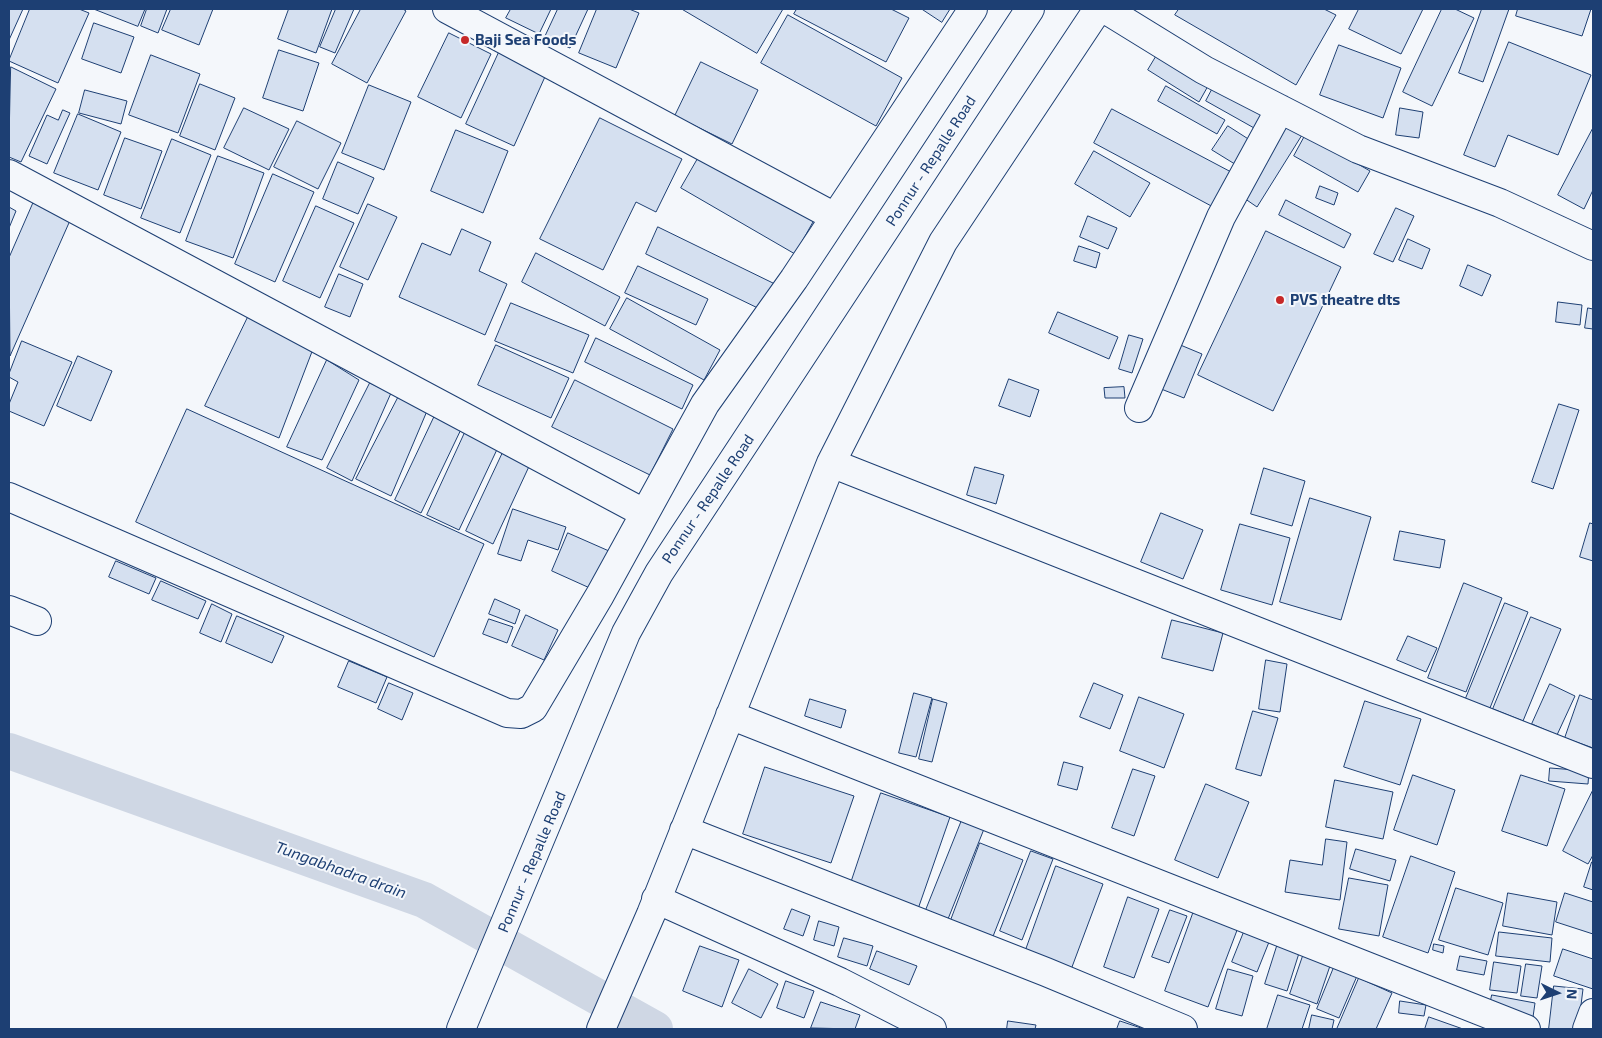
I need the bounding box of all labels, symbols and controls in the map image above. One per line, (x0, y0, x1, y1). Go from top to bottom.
place label: Baji Sea Foods (475, 31, 576, 49)
marker: Baji Sea Foods (459, 34, 471, 46)
street label: Ponnur - Repalle Road (882, 92, 980, 230)
place label: PVS theatre dts (1290, 291, 1400, 309)
marker: PVS theatre dts (1274, 294, 1286, 306)
street label: Ponnur - Repalle Road (658, 431, 758, 567)
street label: Ponnur - Repalle Road (494, 789, 570, 935)
water label: Tungabhadra drain (273, 837, 409, 903)
north arrow (1532, 968, 1582, 1018)
text: N (1564, 988, 1581, 1000)

